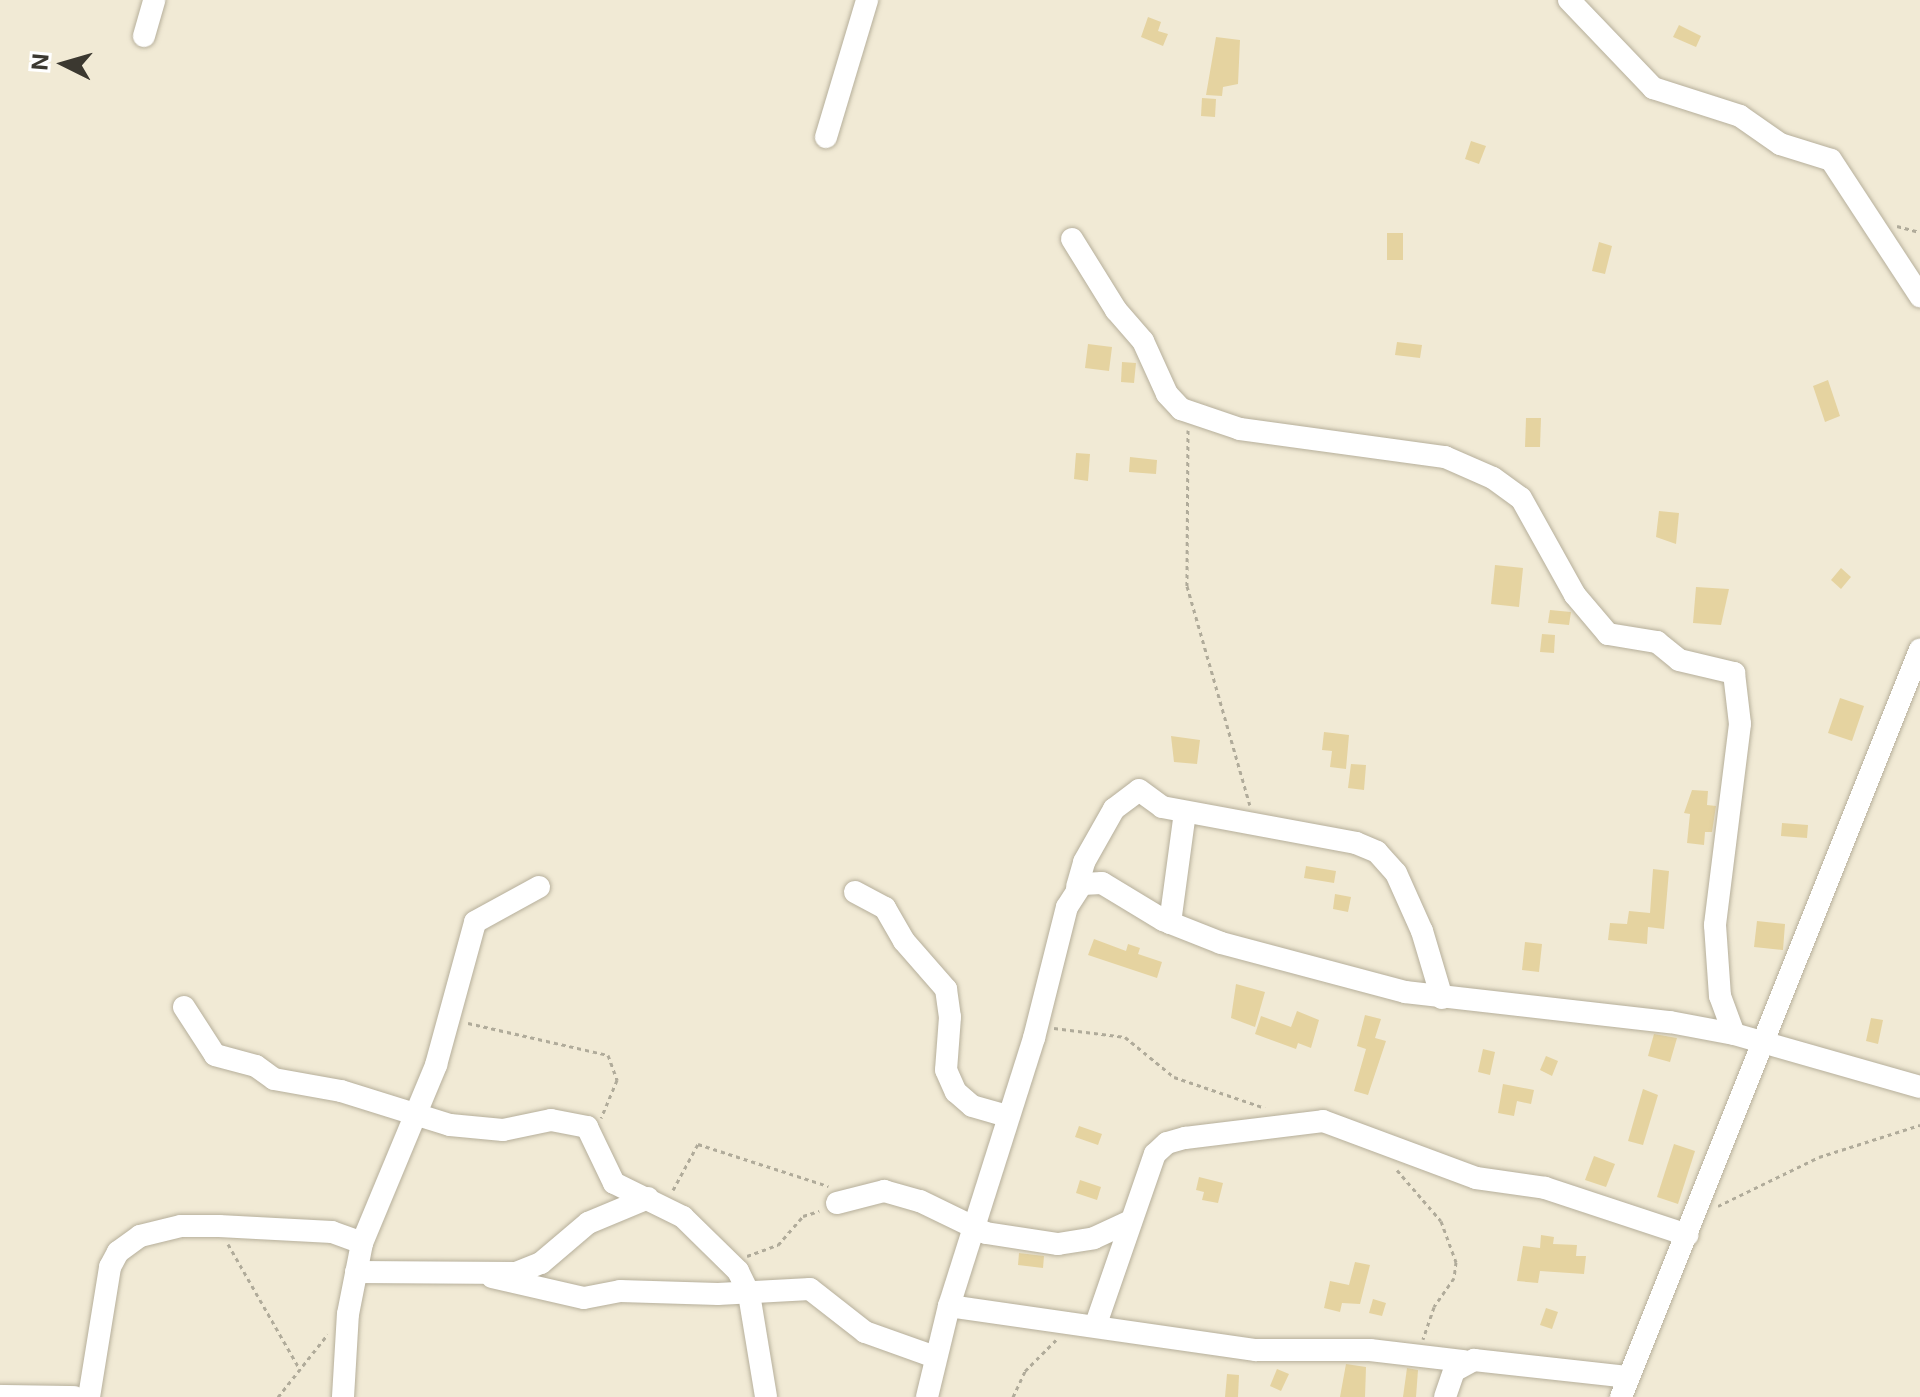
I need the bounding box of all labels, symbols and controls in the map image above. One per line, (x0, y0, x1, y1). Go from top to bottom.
north arrow (24, 24, 104, 104)
text: N (26, 52, 54, 71)

